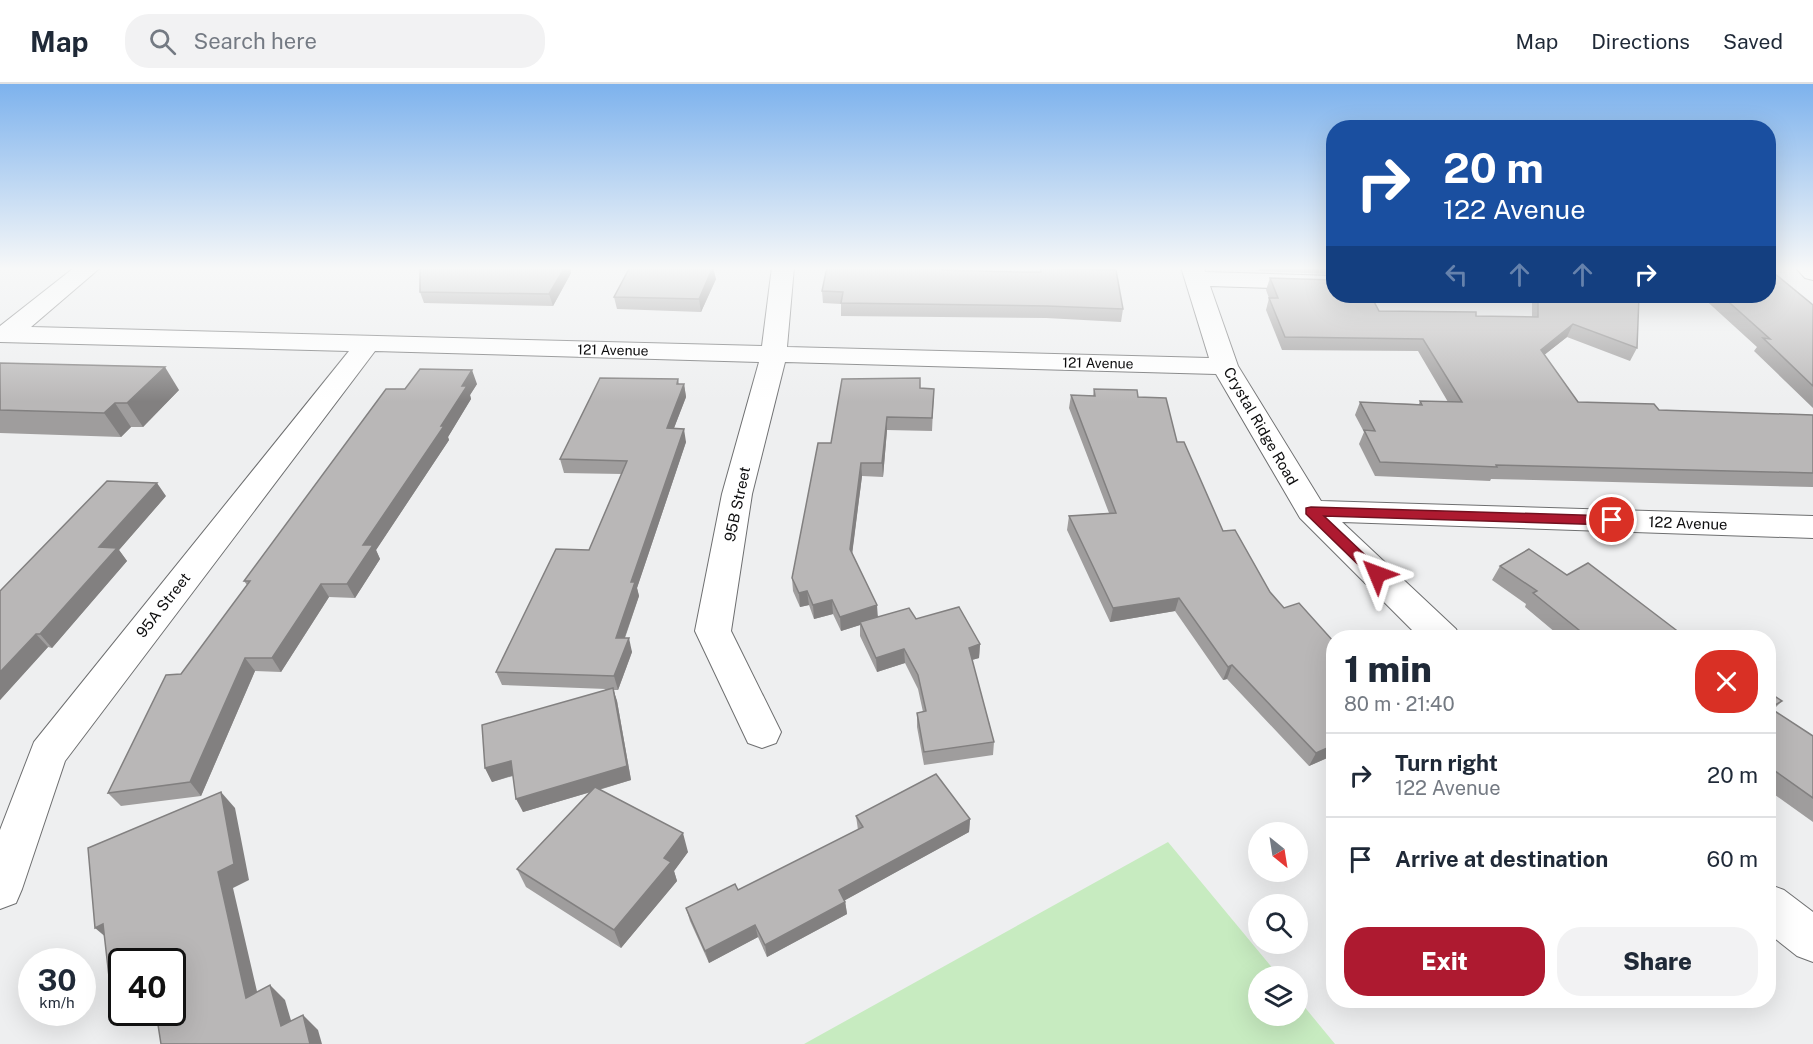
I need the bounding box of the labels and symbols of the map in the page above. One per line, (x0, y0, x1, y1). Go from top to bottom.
street label: 121 Avenue (577, 341, 649, 359)
street label: 121 Avenue (1062, 354, 1134, 372)
street label: Crystal Ridge Road (1220, 364, 1302, 488)
street label: 95B Street (721, 465, 753, 543)
pin (1586, 494, 1637, 545)
street label: 122 Avenue (1648, 513, 1728, 533)
position arrow (1345, 542, 1409, 606)
street label: 95A Street (133, 569, 194, 641)
north arrow (1248, 822, 1308, 882)
speed limit sign: 40 (108, 948, 186, 1026)

